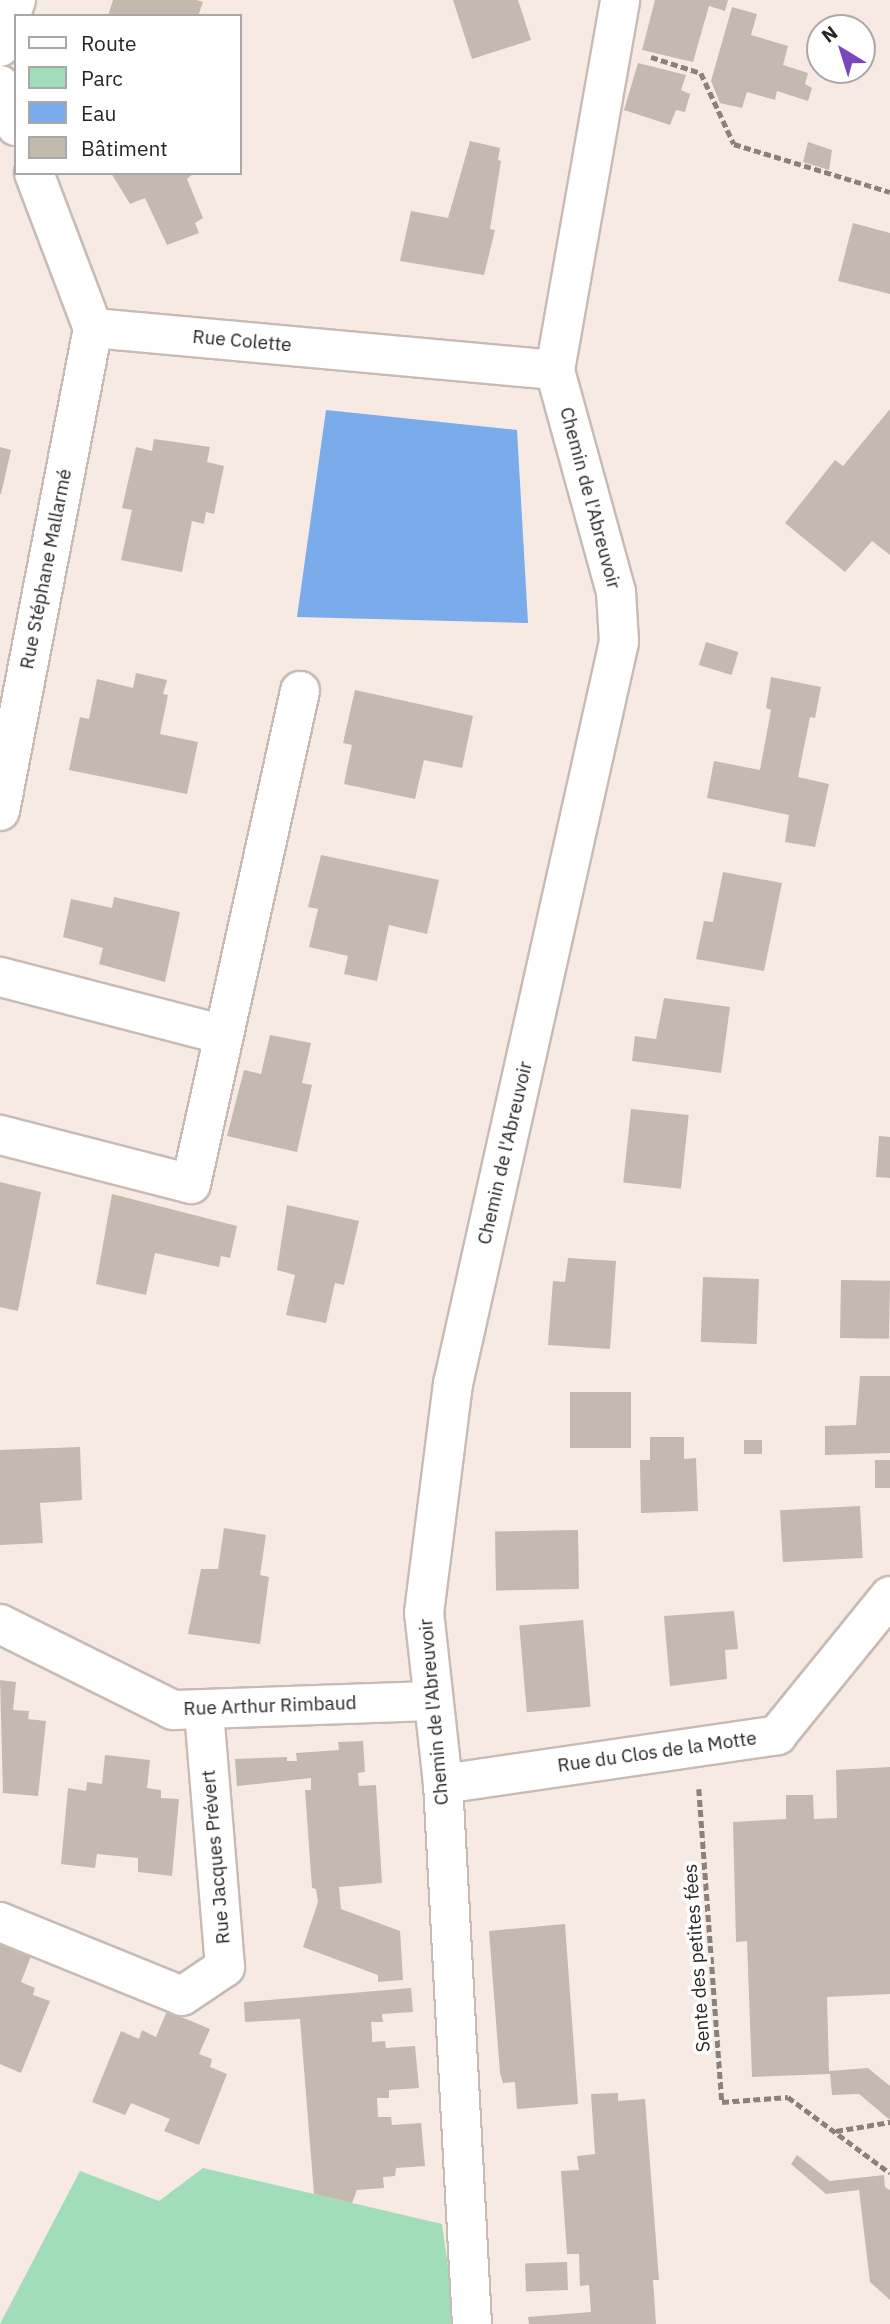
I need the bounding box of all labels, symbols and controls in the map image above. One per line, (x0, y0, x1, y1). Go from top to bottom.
legend (14, 14, 242, 175)
north arrow (806, 14, 876, 84)
text: N (816, 20, 842, 48)
text: Route (81, 29, 137, 57)
text: Parc (81, 64, 123, 92)
text: Eau (81, 99, 116, 127)
text: Bâtiment (81, 134, 168, 162)
street label: Rue Colette (191, 325, 293, 357)
street label: Chemin de l'Abreuvoir (555, 405, 625, 591)
street label: Rue Stéphane Mallarmé (15, 467, 77, 671)
street label: Chemin de l'Abreuvoir (473, 1059, 537, 1247)
street label: Chemin de l'Abreuvoir (414, 1618, 454, 1806)
street label: Rue Arthur Rimbaud (183, 1692, 357, 1720)
street label: Rue du Clos de la Motte (556, 1727, 758, 1777)
street label: Rue Jacques Prévert (197, 1769, 235, 1945)
street label: Sente des petites fées (679, 1863, 715, 2053)

